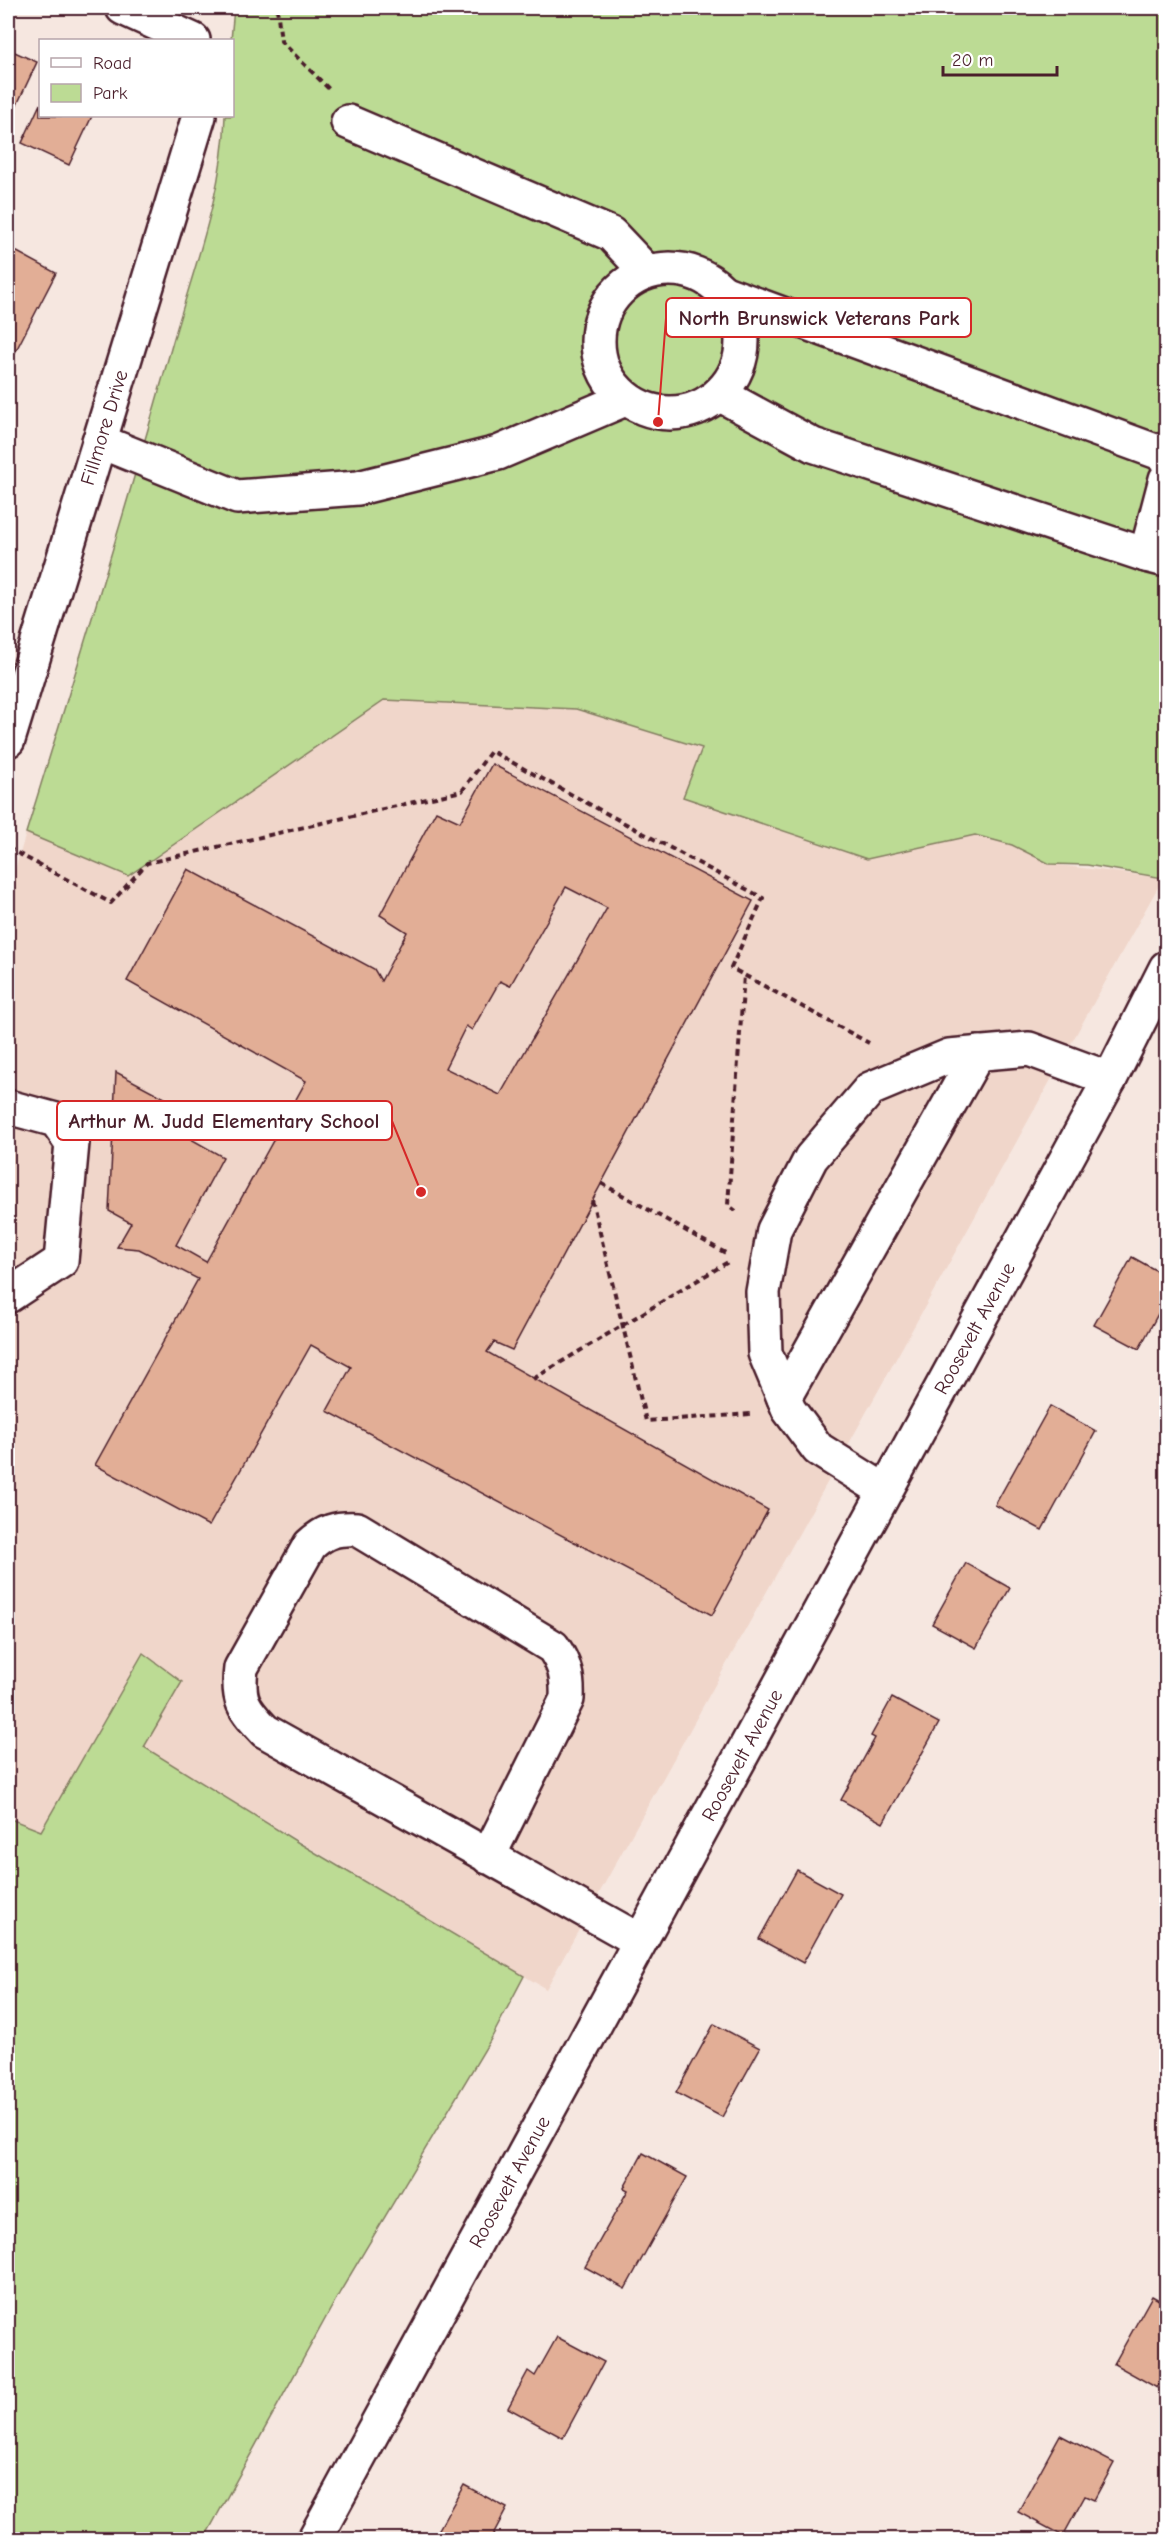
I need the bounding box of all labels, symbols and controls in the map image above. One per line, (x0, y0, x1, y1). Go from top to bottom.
legend (39, 39, 234, 117)
scale bar (943, 39, 1057, 77)
text: 20 m (952, 50, 993, 71)
text: Road (93, 53, 132, 74)
text: Park (93, 83, 128, 104)
callout: North Brunswick Veterans Park (666, 298, 971, 337)
text: North Brunswick Veterans Park (679, 306, 960, 330)
street label: Fillmore Drive (76, 367, 133, 488)
callout: Arthur M. Judd Elementary School (57, 1101, 392, 1140)
text: Arthur M. Judd Elementary School (68, 1109, 380, 1133)
street label: Roosevelt Avenue (929, 1258, 1020, 1398)
street label: Roosevelt Avenue (697, 1685, 787, 1825)
street label: Roosevelt Avenue (464, 2112, 555, 2252)

